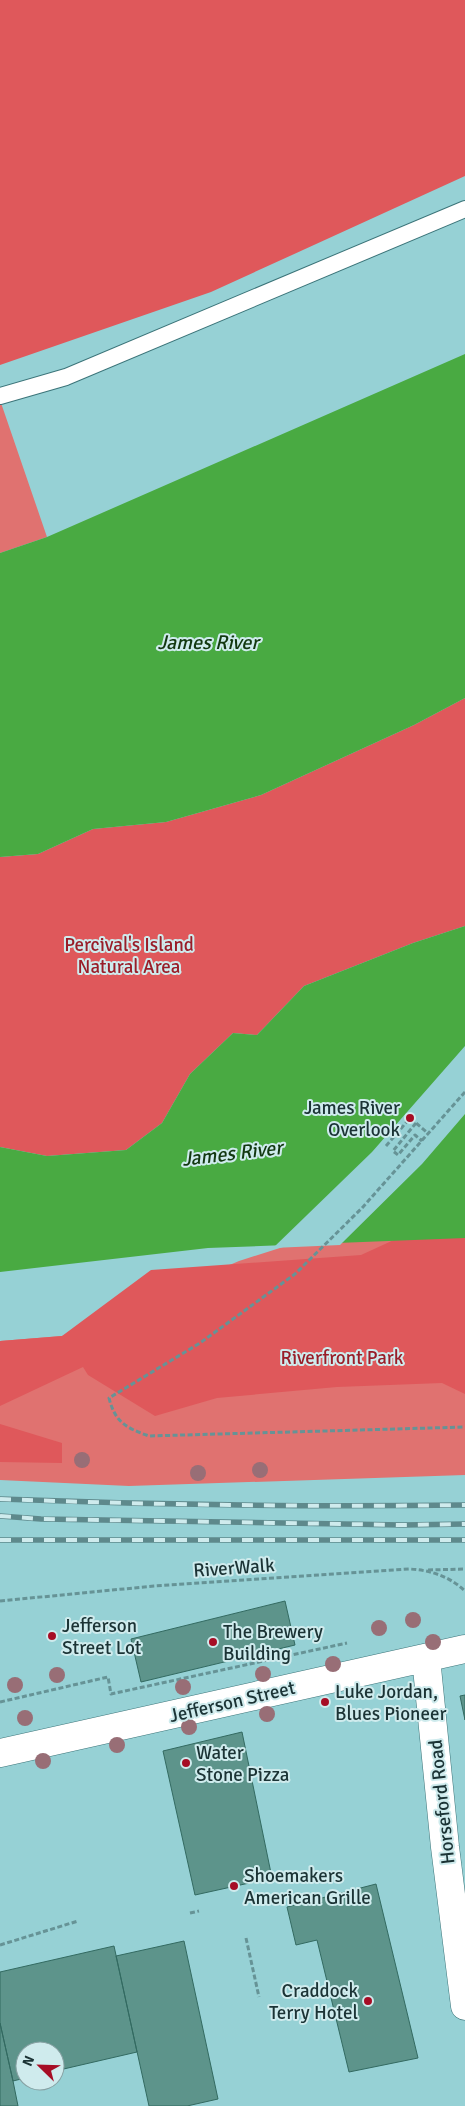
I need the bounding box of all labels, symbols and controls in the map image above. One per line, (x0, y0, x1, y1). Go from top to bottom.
water label: James River (157, 630, 261, 655)
park label: Percival's Island Natural Area (64, 933, 194, 979)
place label: James River Overlook (304, 1096, 400, 1142)
marker: James River Overlook (404, 1112, 416, 1124)
water label: James River (180, 1135, 286, 1172)
park label: Riverfront Park (281, 1346, 404, 1370)
street label: RiverWalk (193, 1553, 276, 1583)
place label: Jefferson Street Lot (62, 1614, 142, 1660)
place label: The Brewery Building (223, 1620, 323, 1666)
marker: Jefferson Street Lot (46, 1630, 58, 1642)
marker: The Brewery Building (207, 1636, 219, 1648)
street label: Jefferson Street (167, 1676, 298, 1728)
place label: Luke Jordan, Blues Pioneer (335, 1680, 446, 1726)
marker: Luke Jordan, Blues Pioneer (319, 1696, 331, 1708)
street label: Horseford Road (424, 1738, 460, 1865)
place label: Water Stone Pizza (196, 1741, 290, 1787)
marker: Water Stone Pizza (180, 1757, 192, 1769)
place label: Shoemakers American Grille (244, 1864, 371, 1910)
marker: Shoemakers American Grille (228, 1880, 240, 1892)
place label: Craddock Terry Hotel (269, 1979, 358, 2025)
marker: Craddock Terry Hotel (362, 1995, 374, 2007)
north arrow (15, 2041, 65, 2091)
text: N (19, 2053, 38, 2069)

